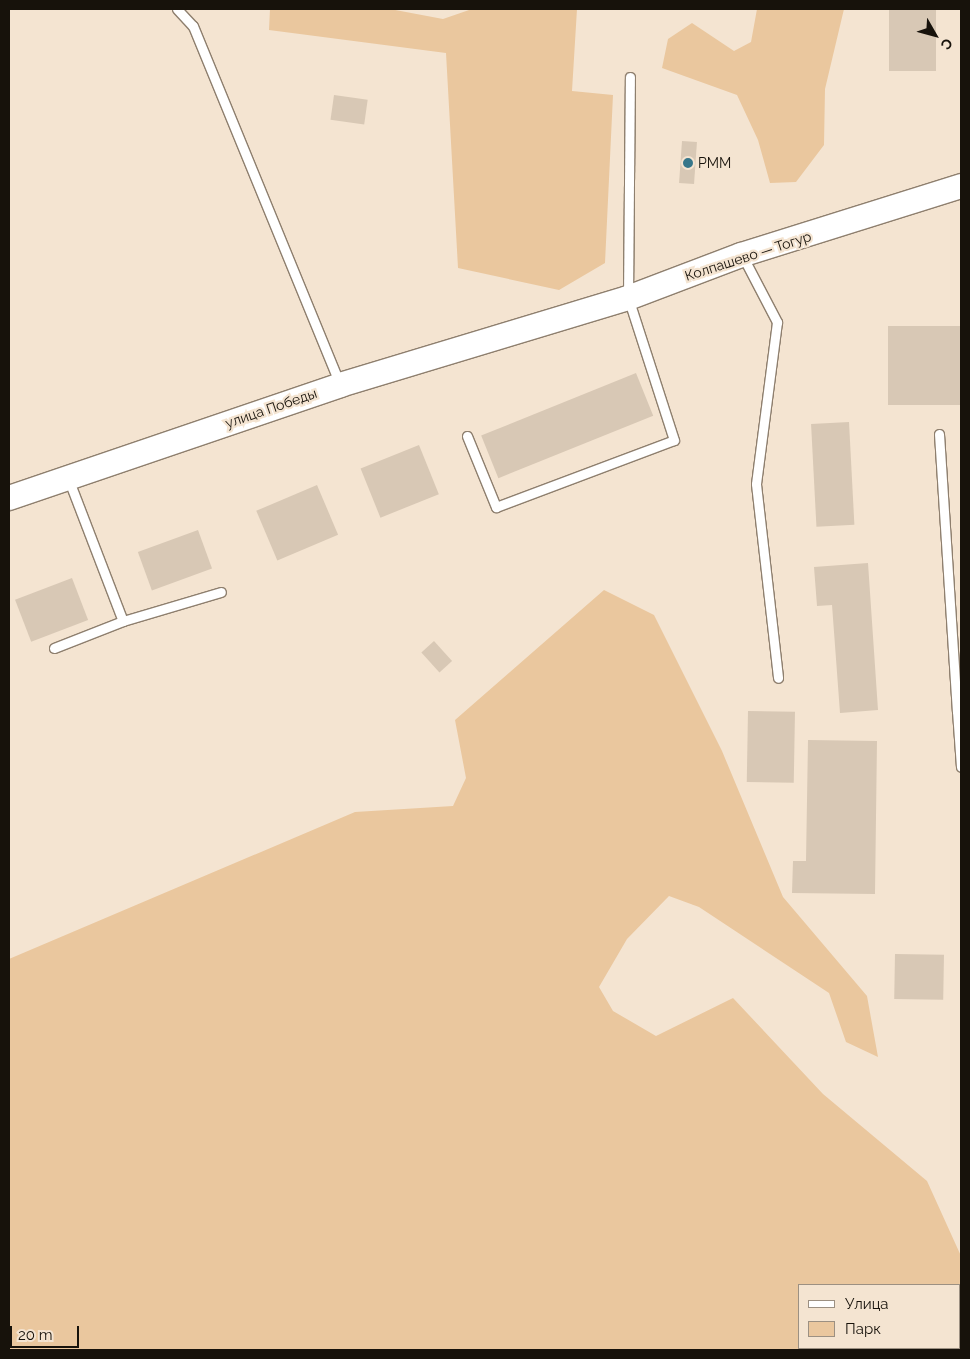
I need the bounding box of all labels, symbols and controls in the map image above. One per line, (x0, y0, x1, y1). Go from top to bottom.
north arrow (910, 10, 960, 60)
text: С (938, 36, 956, 53)
place label: РММ (698, 155, 731, 171)
marker: РММ (682, 157, 694, 169)
street label: Колпашево — Тогур (682, 228, 814, 284)
street label: улица Победы (223, 384, 319, 432)
legend (798, 1284, 960, 1349)
text: Улица (845, 1295, 889, 1313)
scale bar (12, 1316, 81, 1348)
text: Парк (845, 1320, 881, 1338)
text: 20 m (18, 1326, 53, 1344)

